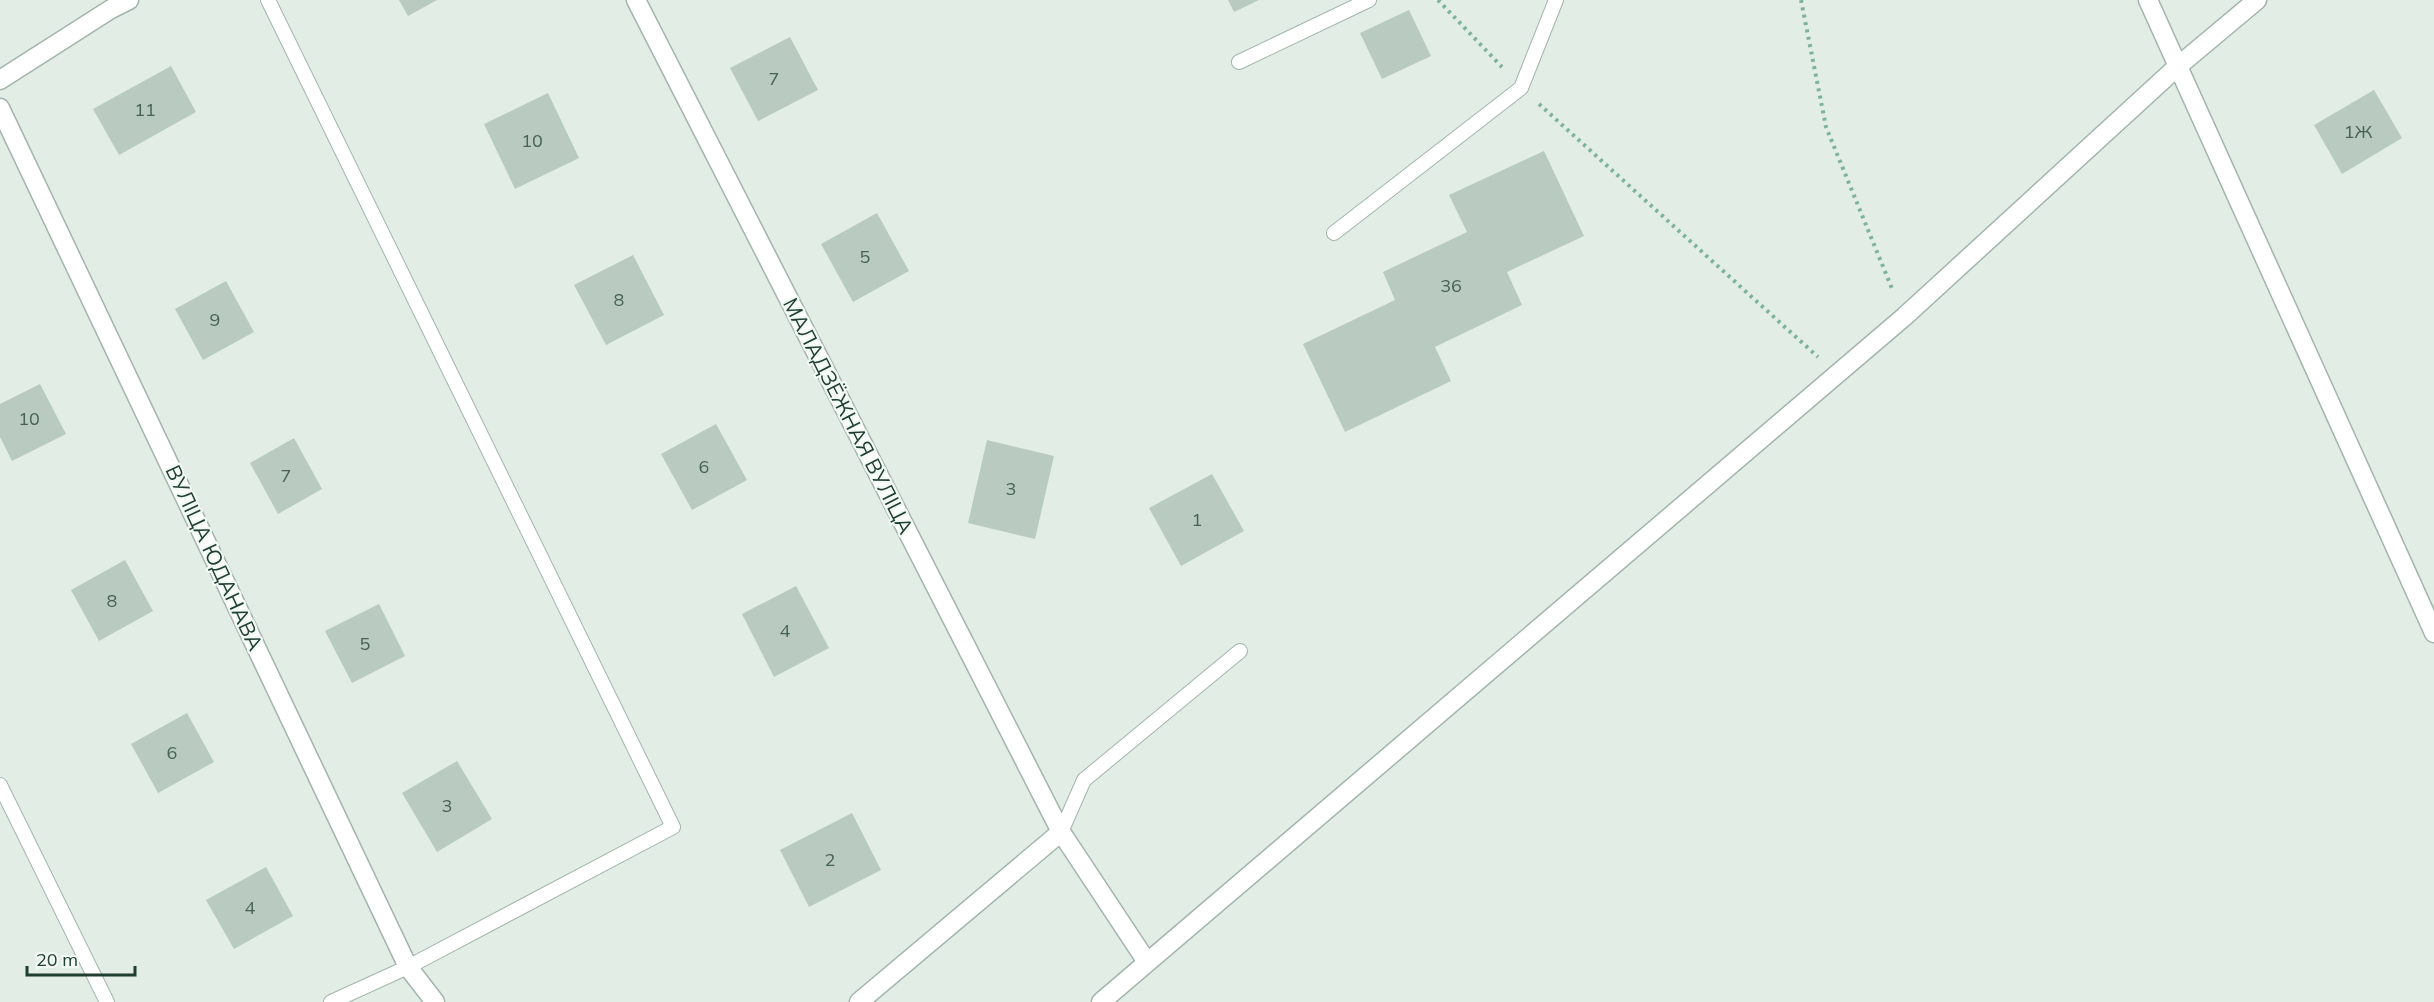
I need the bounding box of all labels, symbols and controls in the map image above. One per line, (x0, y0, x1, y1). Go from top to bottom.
house number: 7 (769, 67, 779, 90)
house number: 11 (134, 98, 156, 121)
house number: 1Ж (2344, 120, 2372, 143)
house number: 10 (521, 129, 543, 152)
house number: 5 (860, 245, 871, 268)
house number: 36 (1440, 274, 1462, 297)
house number: 8 (614, 288, 624, 311)
street label: МАЛАДЗЁЖНАЯ ВУЛІЦА (778, 293, 920, 538)
house number: 9 (210, 308, 220, 331)
house number: 10 (18, 407, 40, 430)
house number: 6 (699, 455, 709, 478)
street label: ВУЛІЦА ЮДАНАВА (161, 461, 270, 655)
house number: 7 (281, 464, 291, 487)
house number: 3 (1006, 477, 1016, 500)
house number: 1 (1192, 508, 1202, 531)
house number: 8 (107, 589, 117, 612)
house number: 4 (780, 619, 791, 642)
house number: 5 (360, 632, 371, 655)
house number: 6 (167, 741, 177, 764)
house number: 3 (442, 794, 452, 817)
house number: 2 (825, 848, 835, 871)
house number: 4 (245, 896, 256, 919)
scale bar (27, 939, 135, 977)
text: 20 m (36, 948, 78, 971)

